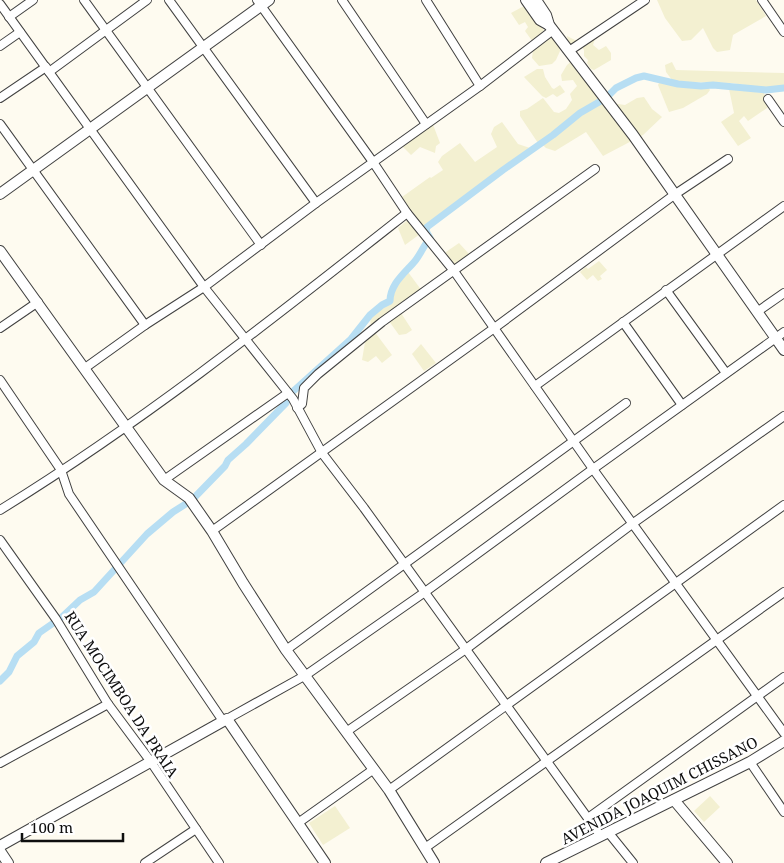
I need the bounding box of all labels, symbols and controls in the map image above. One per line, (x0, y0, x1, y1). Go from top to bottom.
street label: RUA MOCIMBOA DA PRAIA (61, 607, 184, 781)
street label: AVENIDA JOAQUIM CHISSANO (557, 731, 761, 849)
scale bar (22, 810, 124, 842)
text: 100 m (30, 817, 73, 837)

